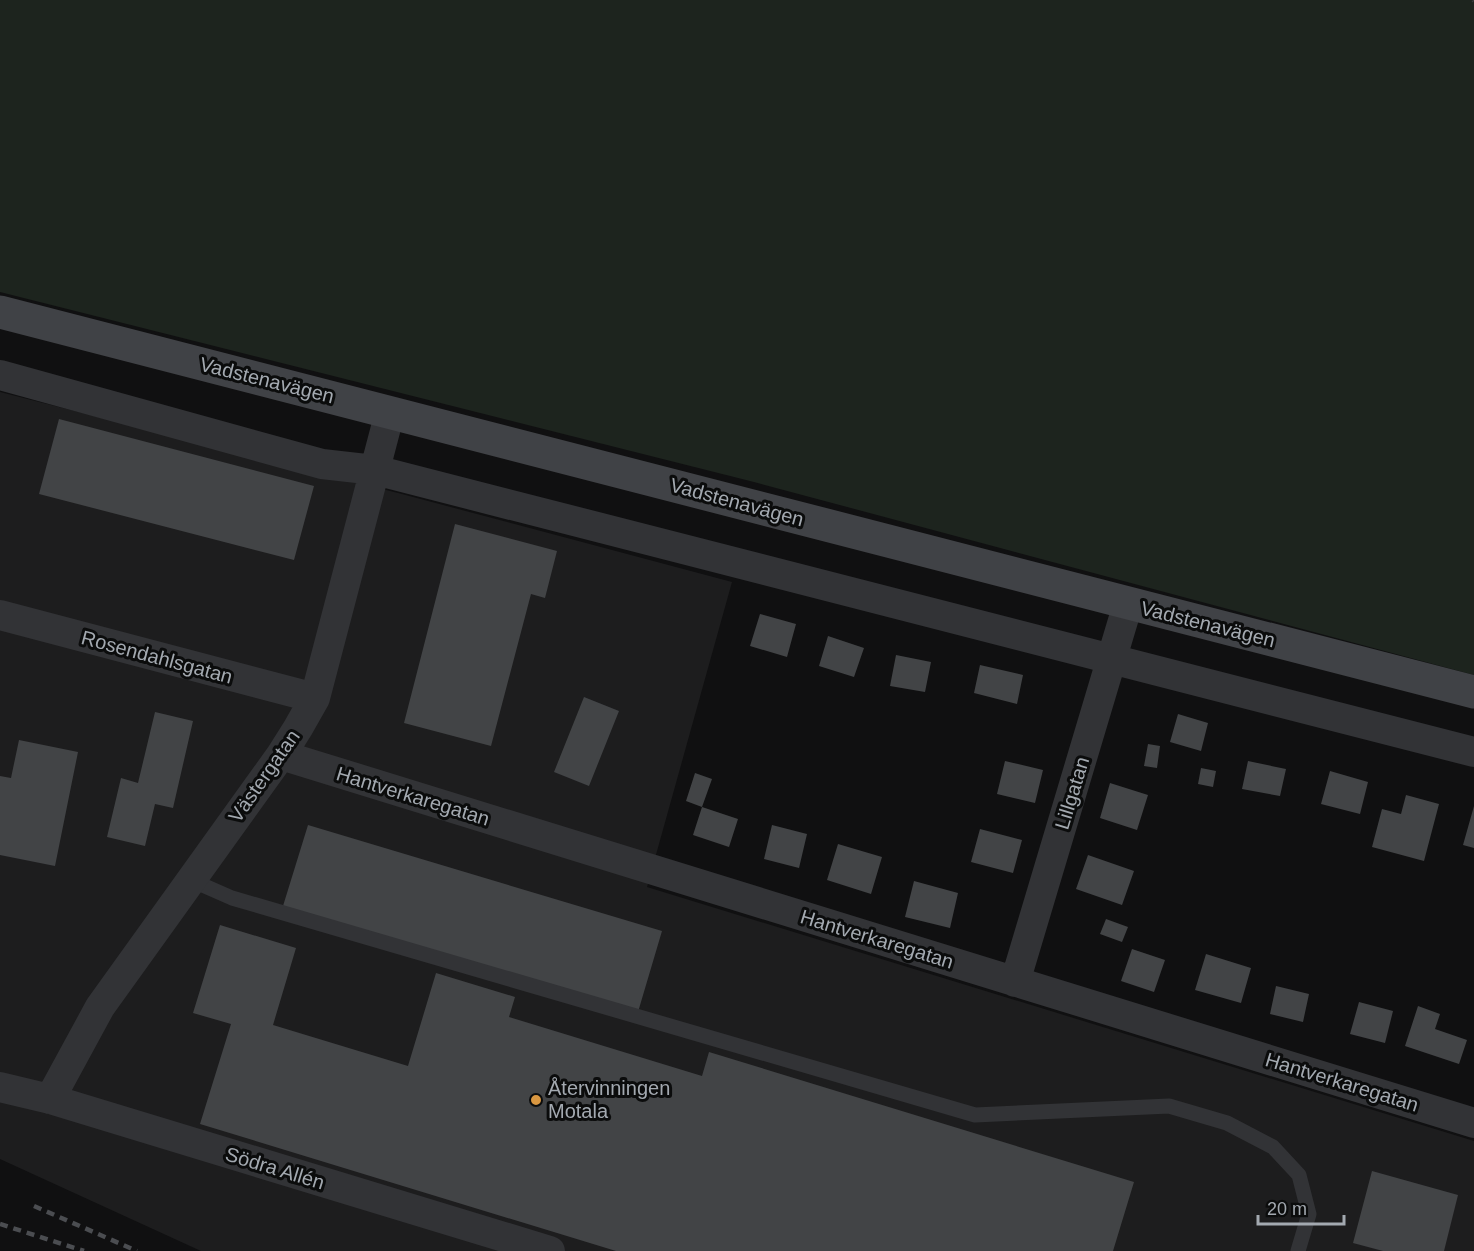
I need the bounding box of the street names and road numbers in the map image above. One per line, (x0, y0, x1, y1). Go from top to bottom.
street label: Vadstenavägen (198, 353, 336, 407)
street label: Vadstenavägen (668, 474, 806, 530)
street label: Vadstenavägen (1139, 597, 1277, 651)
street label: Rosendahlsgatan (79, 626, 235, 688)
street label: Västergatan (224, 726, 304, 826)
street label: Lillgatan (1051, 754, 1093, 832)
street label: Hantverkaregatan (334, 762, 492, 830)
street label: Hantverkaregatan (798, 905, 956, 973)
street label: Hantverkaregatan (1263, 1048, 1421, 1116)
street label: Södra Allén (223, 1143, 327, 1193)

